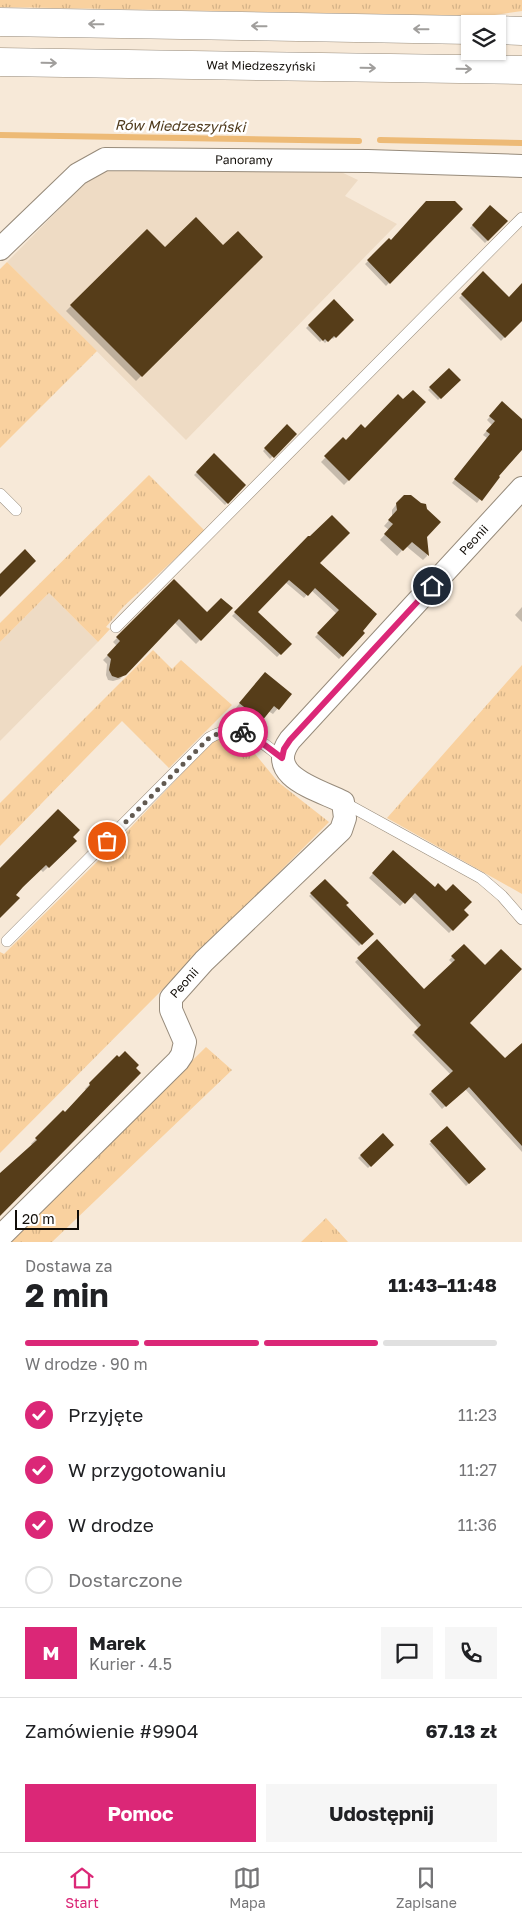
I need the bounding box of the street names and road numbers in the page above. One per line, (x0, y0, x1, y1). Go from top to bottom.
street label: Wał Miedzeszyński (206, 57, 316, 74)
street label: Panoramy (215, 152, 273, 167)
street label: Peonii (456, 522, 491, 558)
street label: Peonii (167, 964, 202, 1001)

